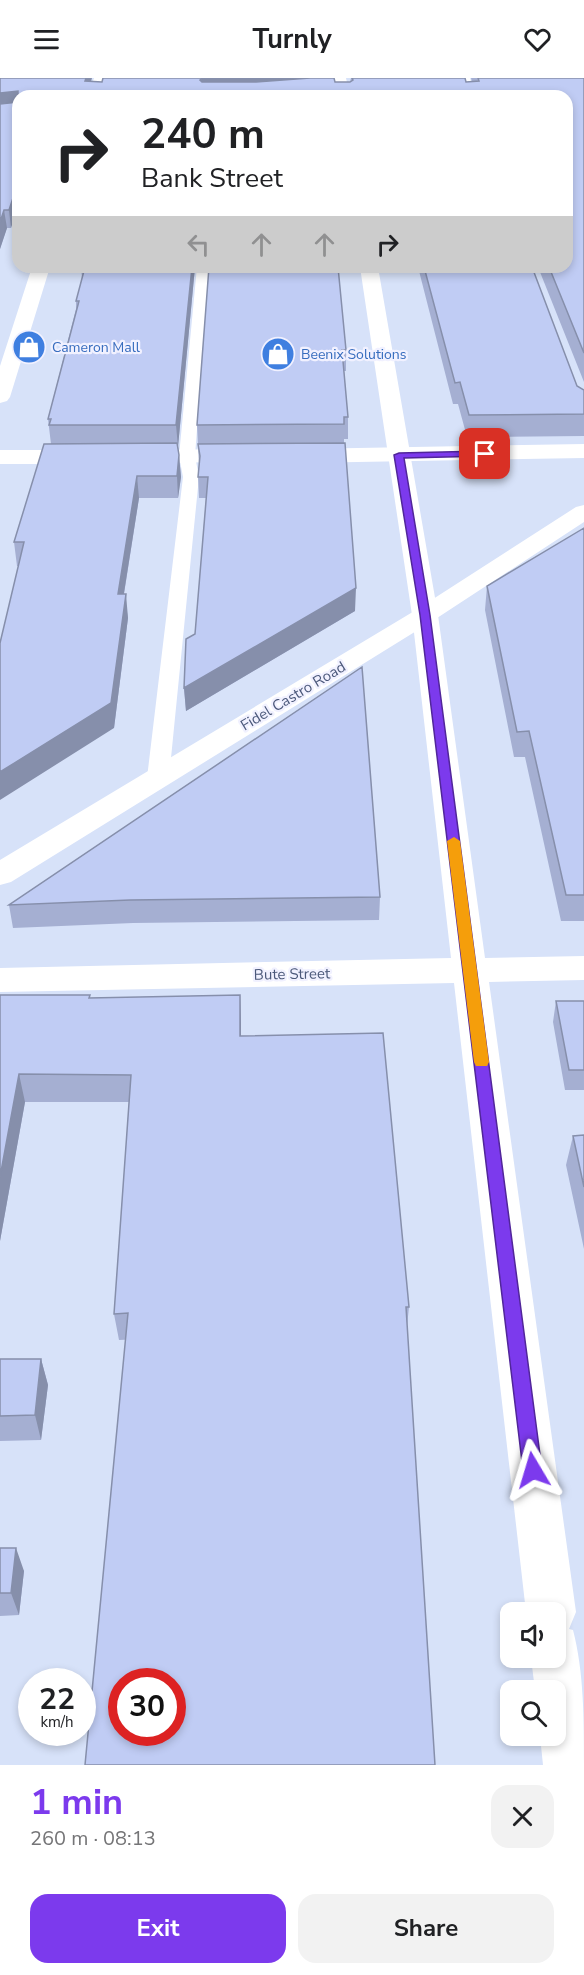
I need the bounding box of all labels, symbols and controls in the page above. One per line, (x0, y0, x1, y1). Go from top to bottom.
text: Turnly (252, 21, 332, 58)
icon: menu (30, 23, 63, 56)
icon: heart (521, 23, 554, 56)
text: 240 m (141, 106, 265, 163)
icon: right (42, 114, 120, 192)
text: Bank Street (141, 160, 283, 197)
icon: left (182, 228, 215, 261)
icon: ahead (245, 228, 278, 261)
icon: ahead (308, 228, 341, 261)
icon: right (371, 228, 404, 261)
shop icon: Cameron Mall (11, 329, 47, 365)
shop icon: Beenix Solutions (260, 336, 296, 372)
place label: Cameron Mall (52, 338, 141, 357)
place label: Beenix Solutions (301, 345, 407, 364)
pin (459, 428, 510, 479)
icon: arrive (468, 437, 501, 470)
street label: Fidel Castro Road (237, 657, 349, 735)
street label: Bute Street (254, 963, 331, 985)
position arrow (501, 1438, 565, 1502)
map controls (500, 1602, 566, 1746)
button: sound (500, 1602, 566, 1668)
speed limit sign: 30 (108, 1668, 186, 1746)
text: 22 (39, 1679, 75, 1720)
button: search (500, 1680, 566, 1746)
text: km/h (40, 1712, 74, 1732)
text: 1 min (30, 1778, 123, 1827)
button: close (491, 1785, 554, 1848)
text: 260 m · 08:13 (30, 1825, 156, 1852)
button: Exit (30, 1894, 286, 1963)
button: Share (298, 1894, 554, 1963)

